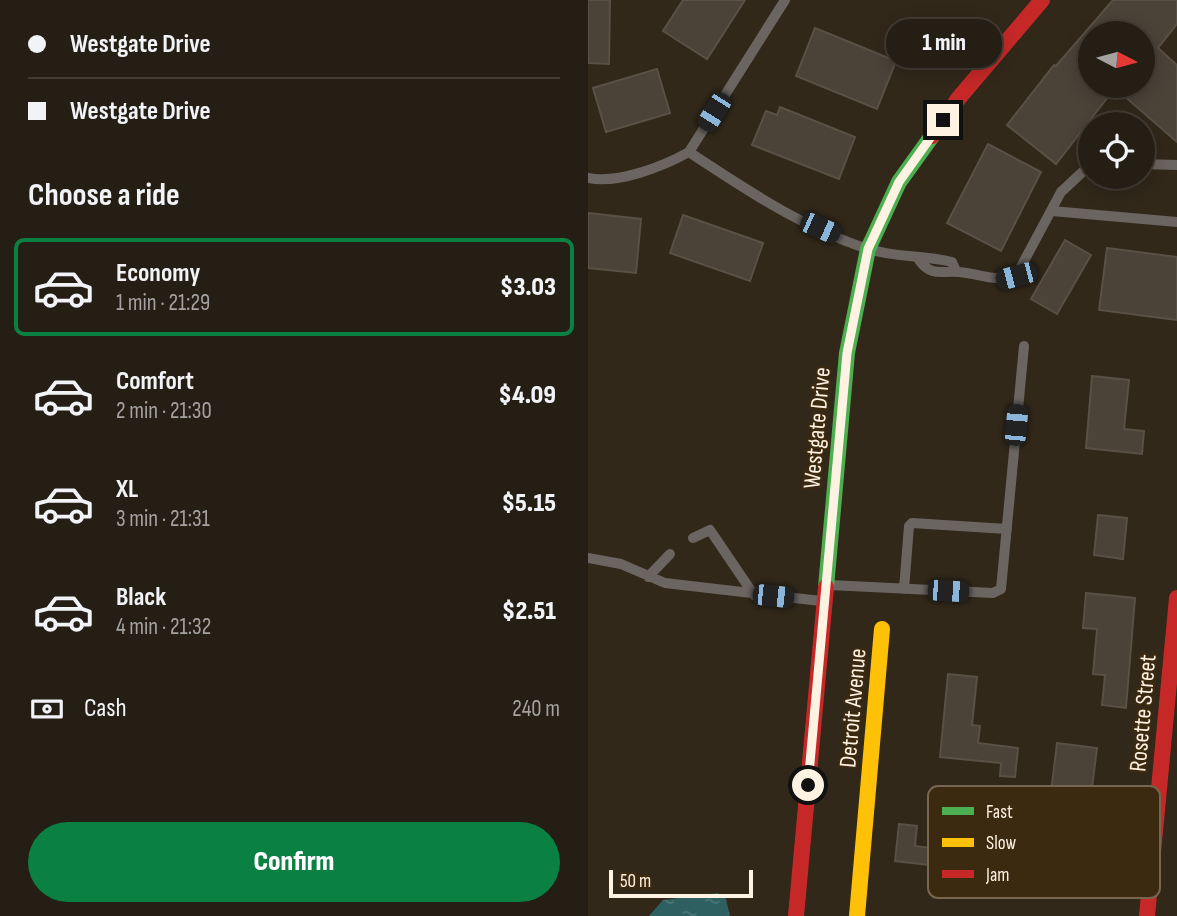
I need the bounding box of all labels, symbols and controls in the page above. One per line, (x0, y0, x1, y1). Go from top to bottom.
callout: 1 min (885, 18, 1001, 68)
north arrow (1078, 21, 1155, 98)
map controls (1078, 21, 1155, 189)
text: Westgate Drive (70, 29, 211, 60)
text: 1 min (922, 29, 966, 57)
car (694, 89, 735, 135)
text: Westgate Drive (70, 96, 211, 127)
route end (927, 104, 959, 136)
button: locate (1078, 112, 1155, 189)
text: Choose a ride (28, 176, 180, 215)
car (797, 210, 844, 246)
icon: car (32, 256, 95, 319)
text: Economy (116, 258, 200, 289)
car (993, 260, 1040, 292)
text: $3.03 (500, 272, 556, 303)
text: 1 min · 21:29 (116, 289, 210, 317)
icon: car (32, 364, 95, 427)
text: Comfort (116, 366, 194, 397)
street label: Westgate Drive (797, 366, 837, 490)
text: $4.09 (499, 380, 556, 411)
text: 2 min · 21:30 (116, 397, 212, 425)
car (1004, 403, 1029, 447)
icon: car (32, 472, 95, 535)
text: XL (116, 474, 138, 505)
text: $5.15 (502, 488, 556, 519)
text: 3 min · 21:31 (116, 505, 210, 533)
car (927, 579, 970, 603)
icon: car (32, 580, 95, 643)
text: Black (116, 582, 166, 613)
car (752, 583, 795, 609)
text: $2.51 (502, 596, 556, 627)
text: 4 min · 21:32 (116, 613, 211, 641)
street label: Detroit Avenue (833, 647, 873, 769)
street label: Rosette Street (1123, 653, 1163, 773)
icon: cash (28, 690, 66, 728)
text: Cash (84, 693, 127, 724)
text: 240 m (512, 695, 560, 723)
route start (792, 769, 824, 801)
legend (928, 786, 1160, 898)
text: Fast (986, 801, 1013, 824)
button: Confirm (28, 822, 560, 902)
text: Slow (986, 832, 1016, 855)
text: Jam (985, 864, 1009, 887)
scale bar (609, 867, 752, 899)
text: 50 m (620, 870, 651, 893)

